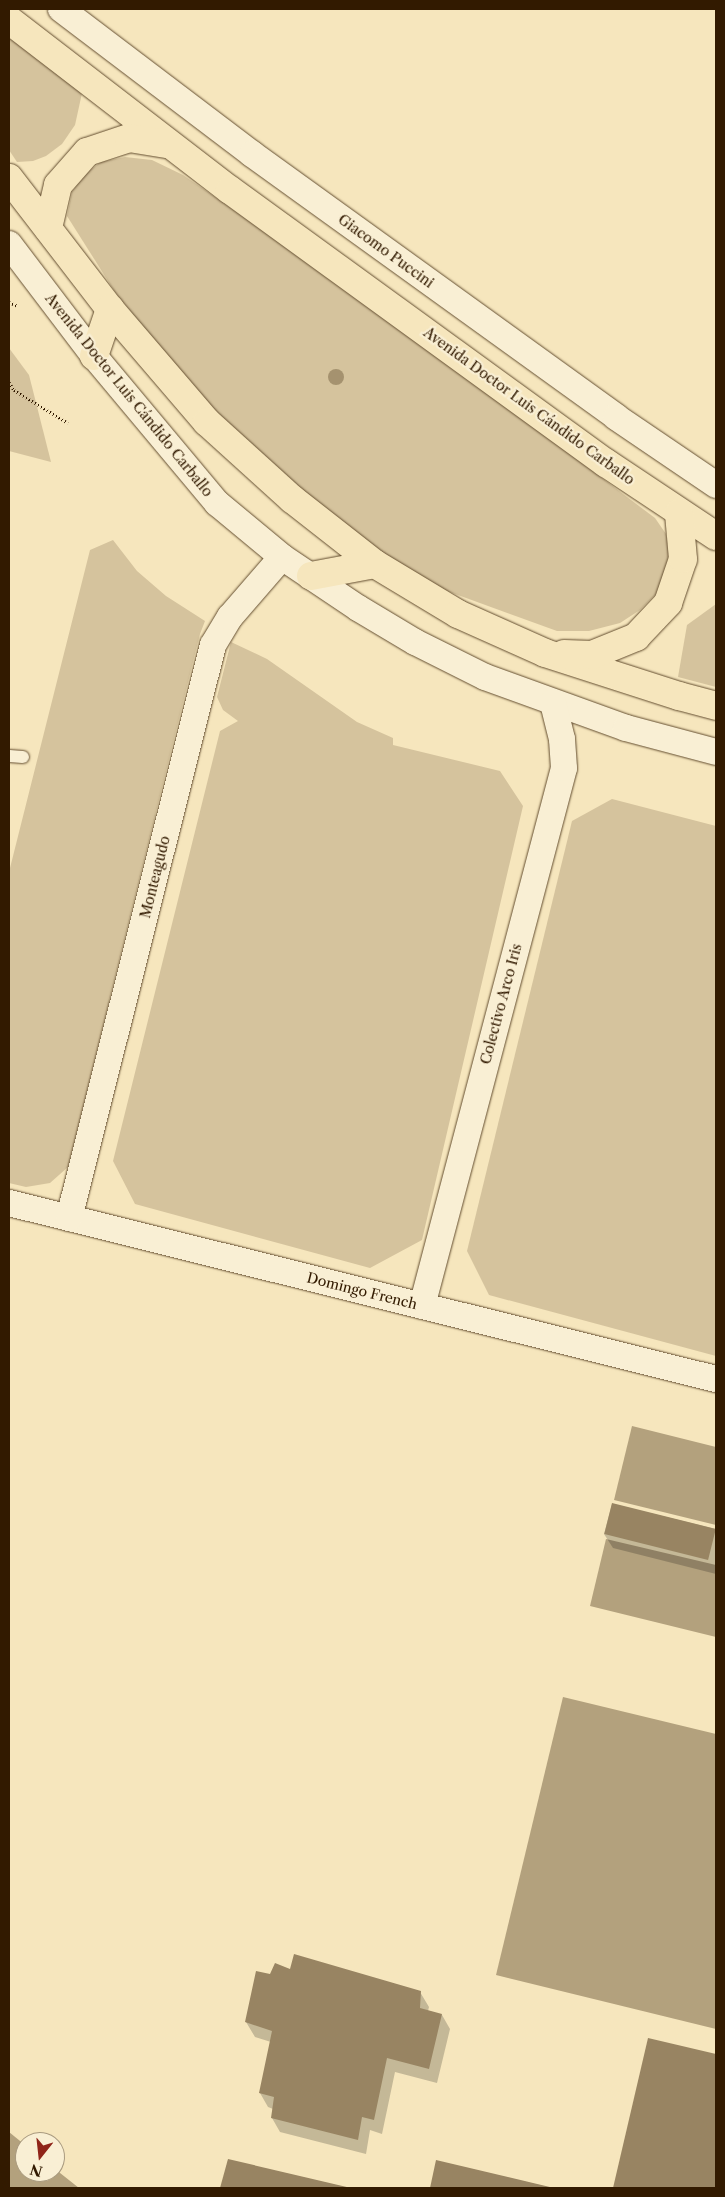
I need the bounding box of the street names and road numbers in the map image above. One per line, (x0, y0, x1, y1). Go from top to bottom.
street label: Giacomo Puccini (335, 211, 437, 291)
street label: Avenida Doctor Luis Cándido Carballo (42, 290, 216, 500)
street label: Avenida Doctor Luis Cándido Carballo (420, 324, 638, 488)
street label: Monteagudo (137, 834, 173, 920)
street label: Colectivo Arco Iris (477, 942, 525, 1066)
street label: Domingo French (305, 1269, 419, 1313)

